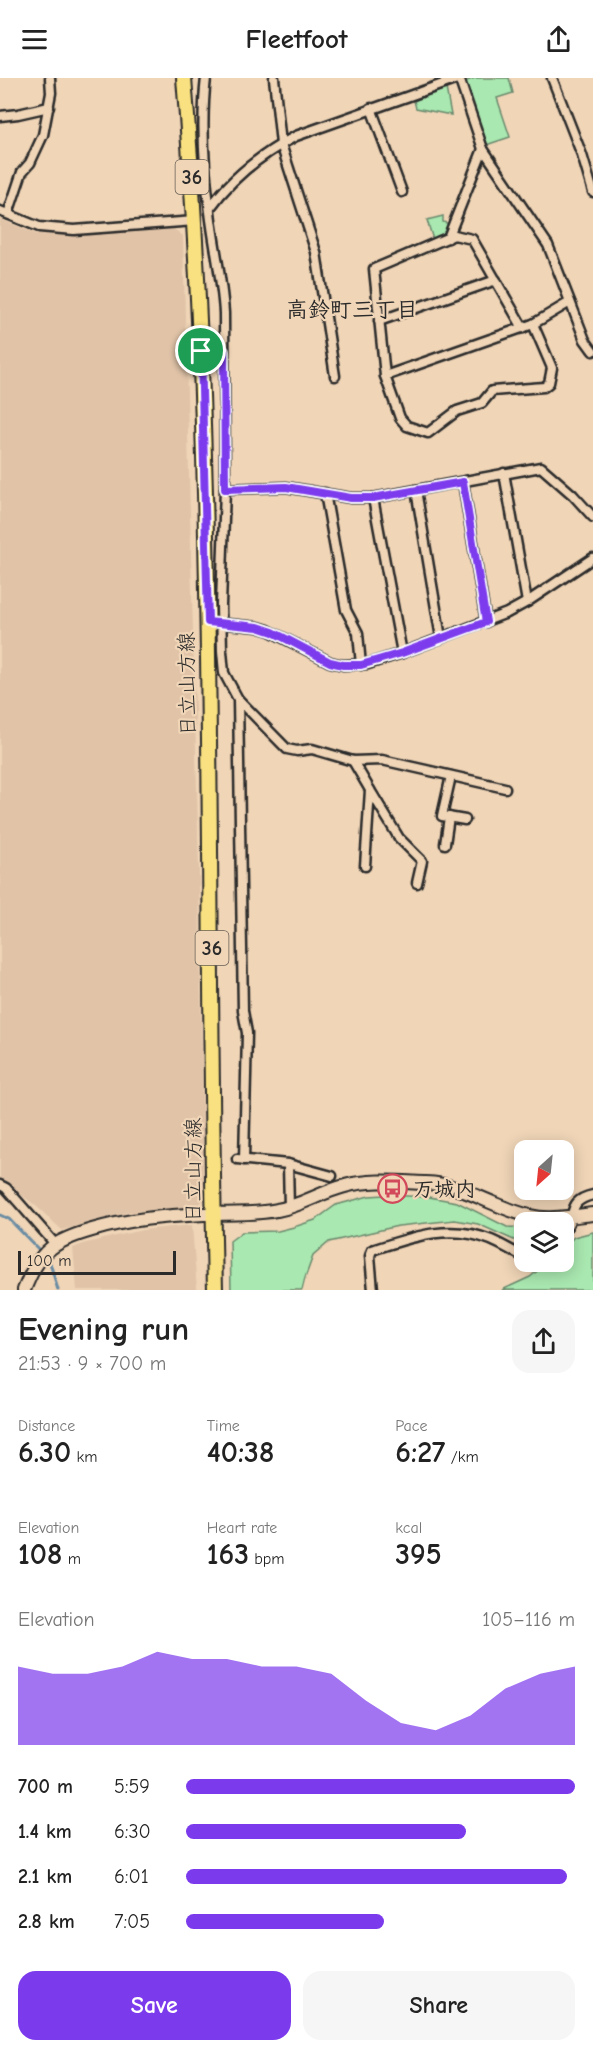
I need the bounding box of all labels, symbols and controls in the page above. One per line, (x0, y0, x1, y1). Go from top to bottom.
icon: menu (18, 23, 51, 56)
icon: share (542, 23, 575, 56)
text: Fleetfoot (245, 24, 348, 55)
road number: 36 (176, 160, 208, 194)
district label: 高鈴町三丁目 (286, 297, 418, 323)
pin (175, 325, 226, 376)
icon: arrive (184, 334, 217, 367)
street label: 日立山方線 (174, 631, 200, 737)
road number: 36 (196, 931, 228, 965)
street label: 日立山方線 (181, 1118, 205, 1223)
north arrow (514, 1140, 574, 1200)
map controls (514, 1140, 574, 1272)
bus stop icon: 万城内 (376, 1173, 408, 1205)
place label: 万城内 (413, 1177, 476, 1201)
button: layers (514, 1212, 574, 1272)
scale bar (18, 1248, 176, 1276)
text: 100 m (27, 1252, 71, 1270)
text: Evening run (18, 1310, 189, 1348)
button: share (512, 1310, 575, 1373)
text: 21:53 · 9 × 700 m (18, 1352, 166, 1375)
text: Distance (18, 1417, 75, 1435)
text: Time (207, 1417, 240, 1435)
text: Pace (395, 1417, 428, 1435)
text: 6.30 (18, 1435, 71, 1470)
text: 40:38 (207, 1435, 274, 1470)
text: 6:27 (395, 1435, 445, 1470)
text: km (71, 1448, 97, 1466)
text: /km (445, 1448, 479, 1466)
text: Elevation (18, 1519, 79, 1537)
text: Heart rate (207, 1519, 277, 1537)
text: kcal (395, 1519, 422, 1537)
text: 108 (18, 1537, 62, 1572)
text: 163 (207, 1537, 249, 1572)
text: 395 (395, 1537, 442, 1572)
text: m (62, 1550, 81, 1568)
text: bpm (249, 1550, 285, 1568)
text: Elevation (18, 1608, 95, 1631)
text: 105–116 m (482, 1608, 575, 1631)
text: 700 m (18, 1775, 73, 1798)
text: 5:59 (114, 1775, 150, 1798)
text: 1.4 km (18, 1820, 72, 1843)
text: 6:30 (114, 1820, 151, 1843)
text: 2.1 km (18, 1865, 72, 1888)
text: 6:01 (114, 1865, 149, 1888)
text: 2.8 km (18, 1910, 75, 1933)
text: 7:05 (114, 1910, 150, 1933)
button: Save (18, 1971, 291, 2040)
button: Share (303, 1971, 575, 2040)

